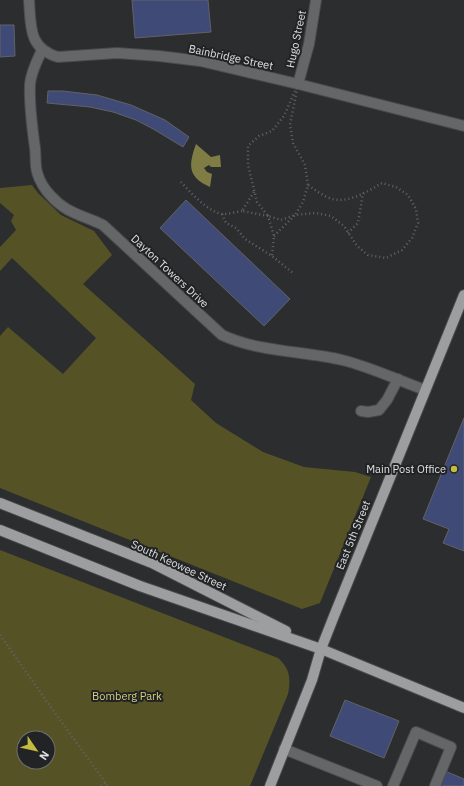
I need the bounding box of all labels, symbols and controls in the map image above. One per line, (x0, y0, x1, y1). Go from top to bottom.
street label: Hugo Street (283, 9, 309, 69)
street label: Bainbridge Street (187, 41, 275, 73)
street label: Dayton Towers Drive (128, 231, 212, 311)
place label: Main Post Office (366, 462, 446, 476)
marker: Main Post Office (449, 464, 459, 474)
street label: East 5th Street (333, 498, 373, 572)
street label: South Keowee Street (129, 537, 229, 593)
park label: Bomberg Park (92, 689, 162, 703)
north arrow (16, 730, 56, 770)
text: N (36, 748, 52, 763)

